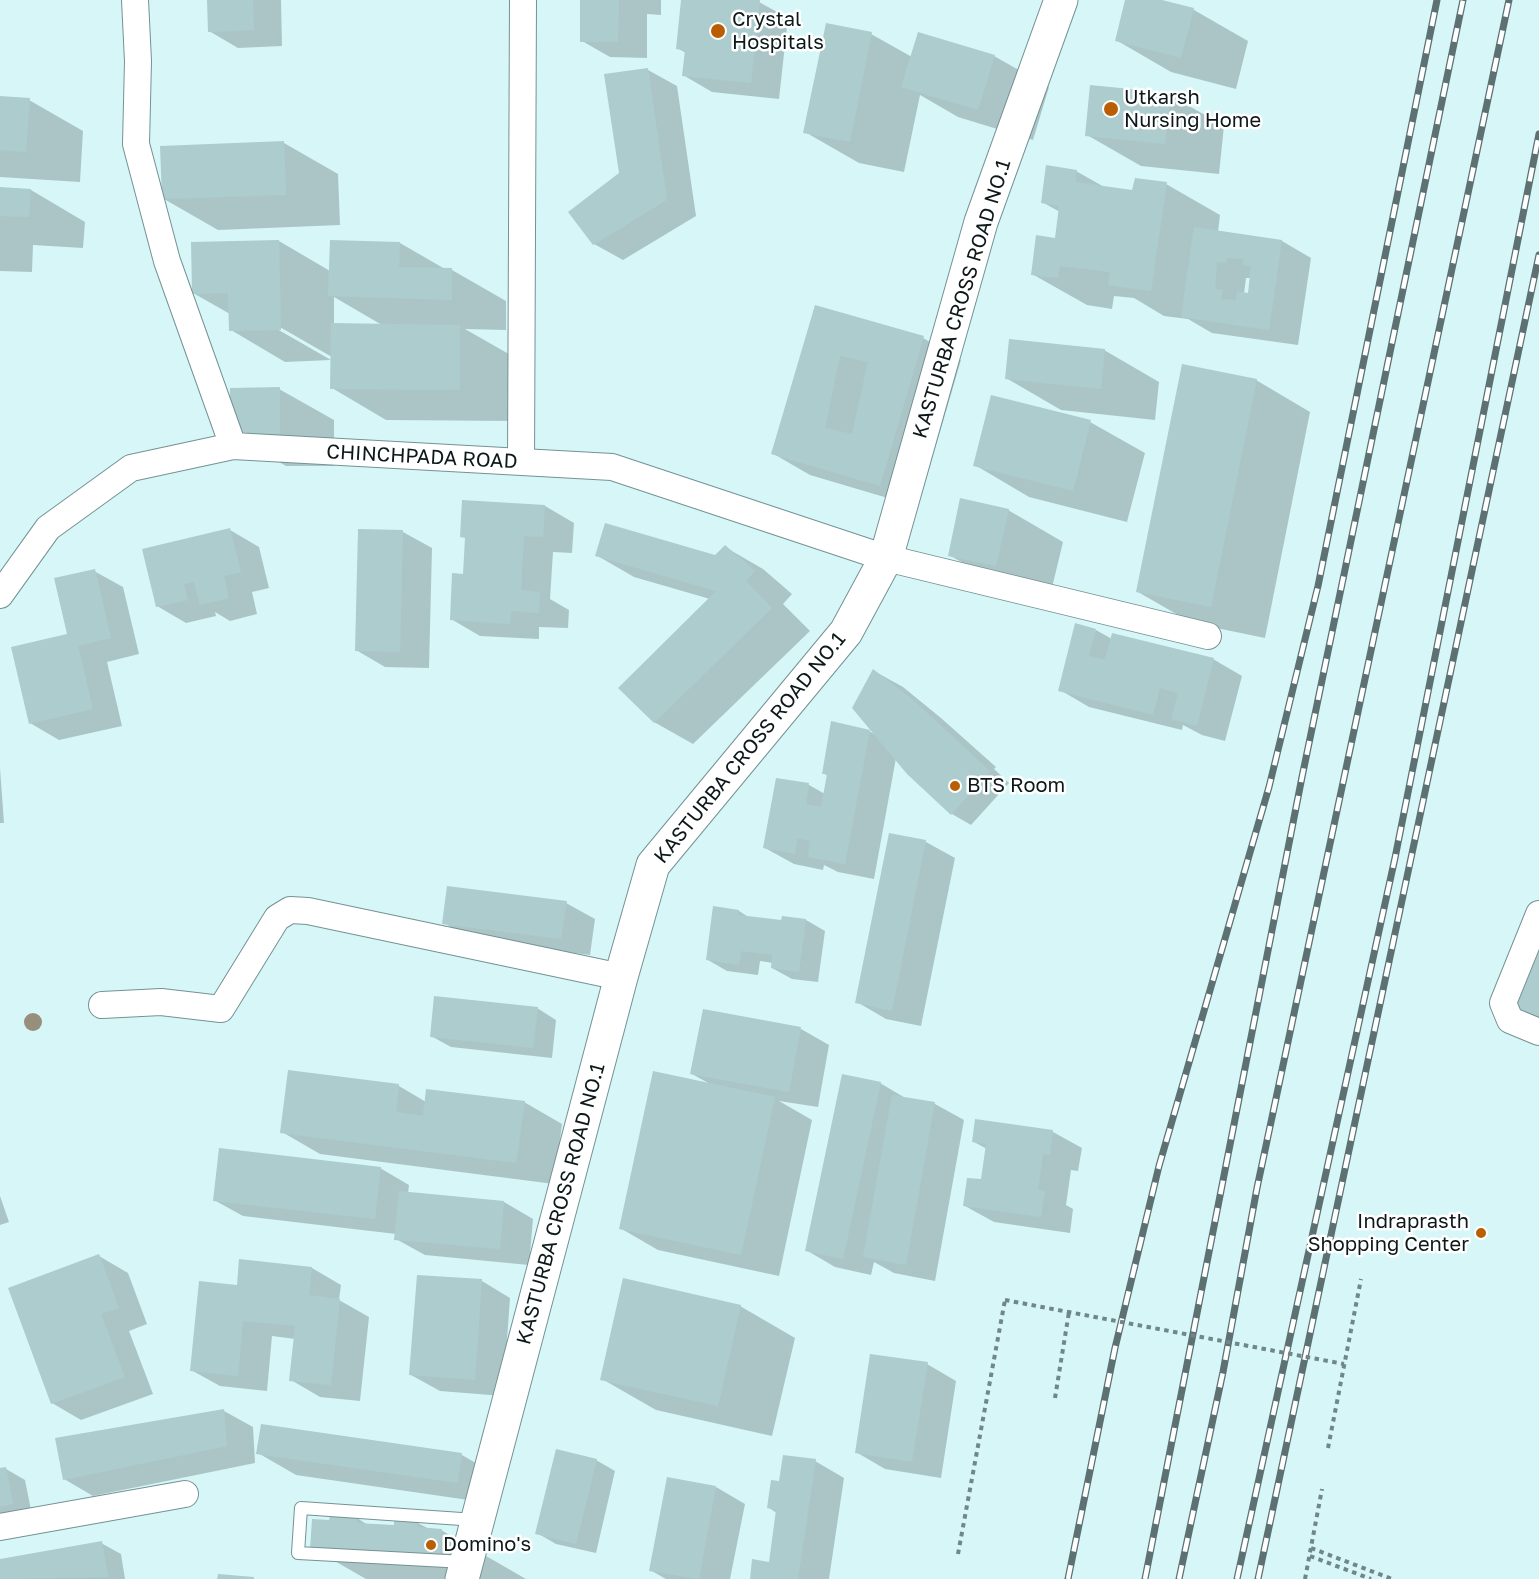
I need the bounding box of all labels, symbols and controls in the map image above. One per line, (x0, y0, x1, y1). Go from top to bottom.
place label: Crystal Hospitals (732, 8, 824, 55)
marker: Crystal Hospitals (709, 22, 727, 40)
place label: Utkarsh Nursing Home (1124, 86, 1261, 133)
marker: Utkarsh Nursing Home (1102, 100, 1120, 118)
street label: KASTURBA CROSS ROAD NO.1 (908, 157, 1016, 441)
street label: CHINCHPADA ROAD (326, 440, 518, 474)
street label: KASTURBA CROSS ROAD NO.1 (649, 628, 851, 868)
place label: BTS Room (967, 774, 1065, 798)
marker: BTS Room (948, 779, 962, 793)
street label: KASTURBA CROSS ROAD NO.1 (512, 1061, 610, 1347)
place label: Indraprasth Shopping Center (1308, 1210, 1469, 1257)
marker: Indraprasth Shopping Center (1474, 1226, 1488, 1240)
place label: Domino's (443, 1533, 531, 1557)
marker: Domino's (424, 1538, 438, 1552)

